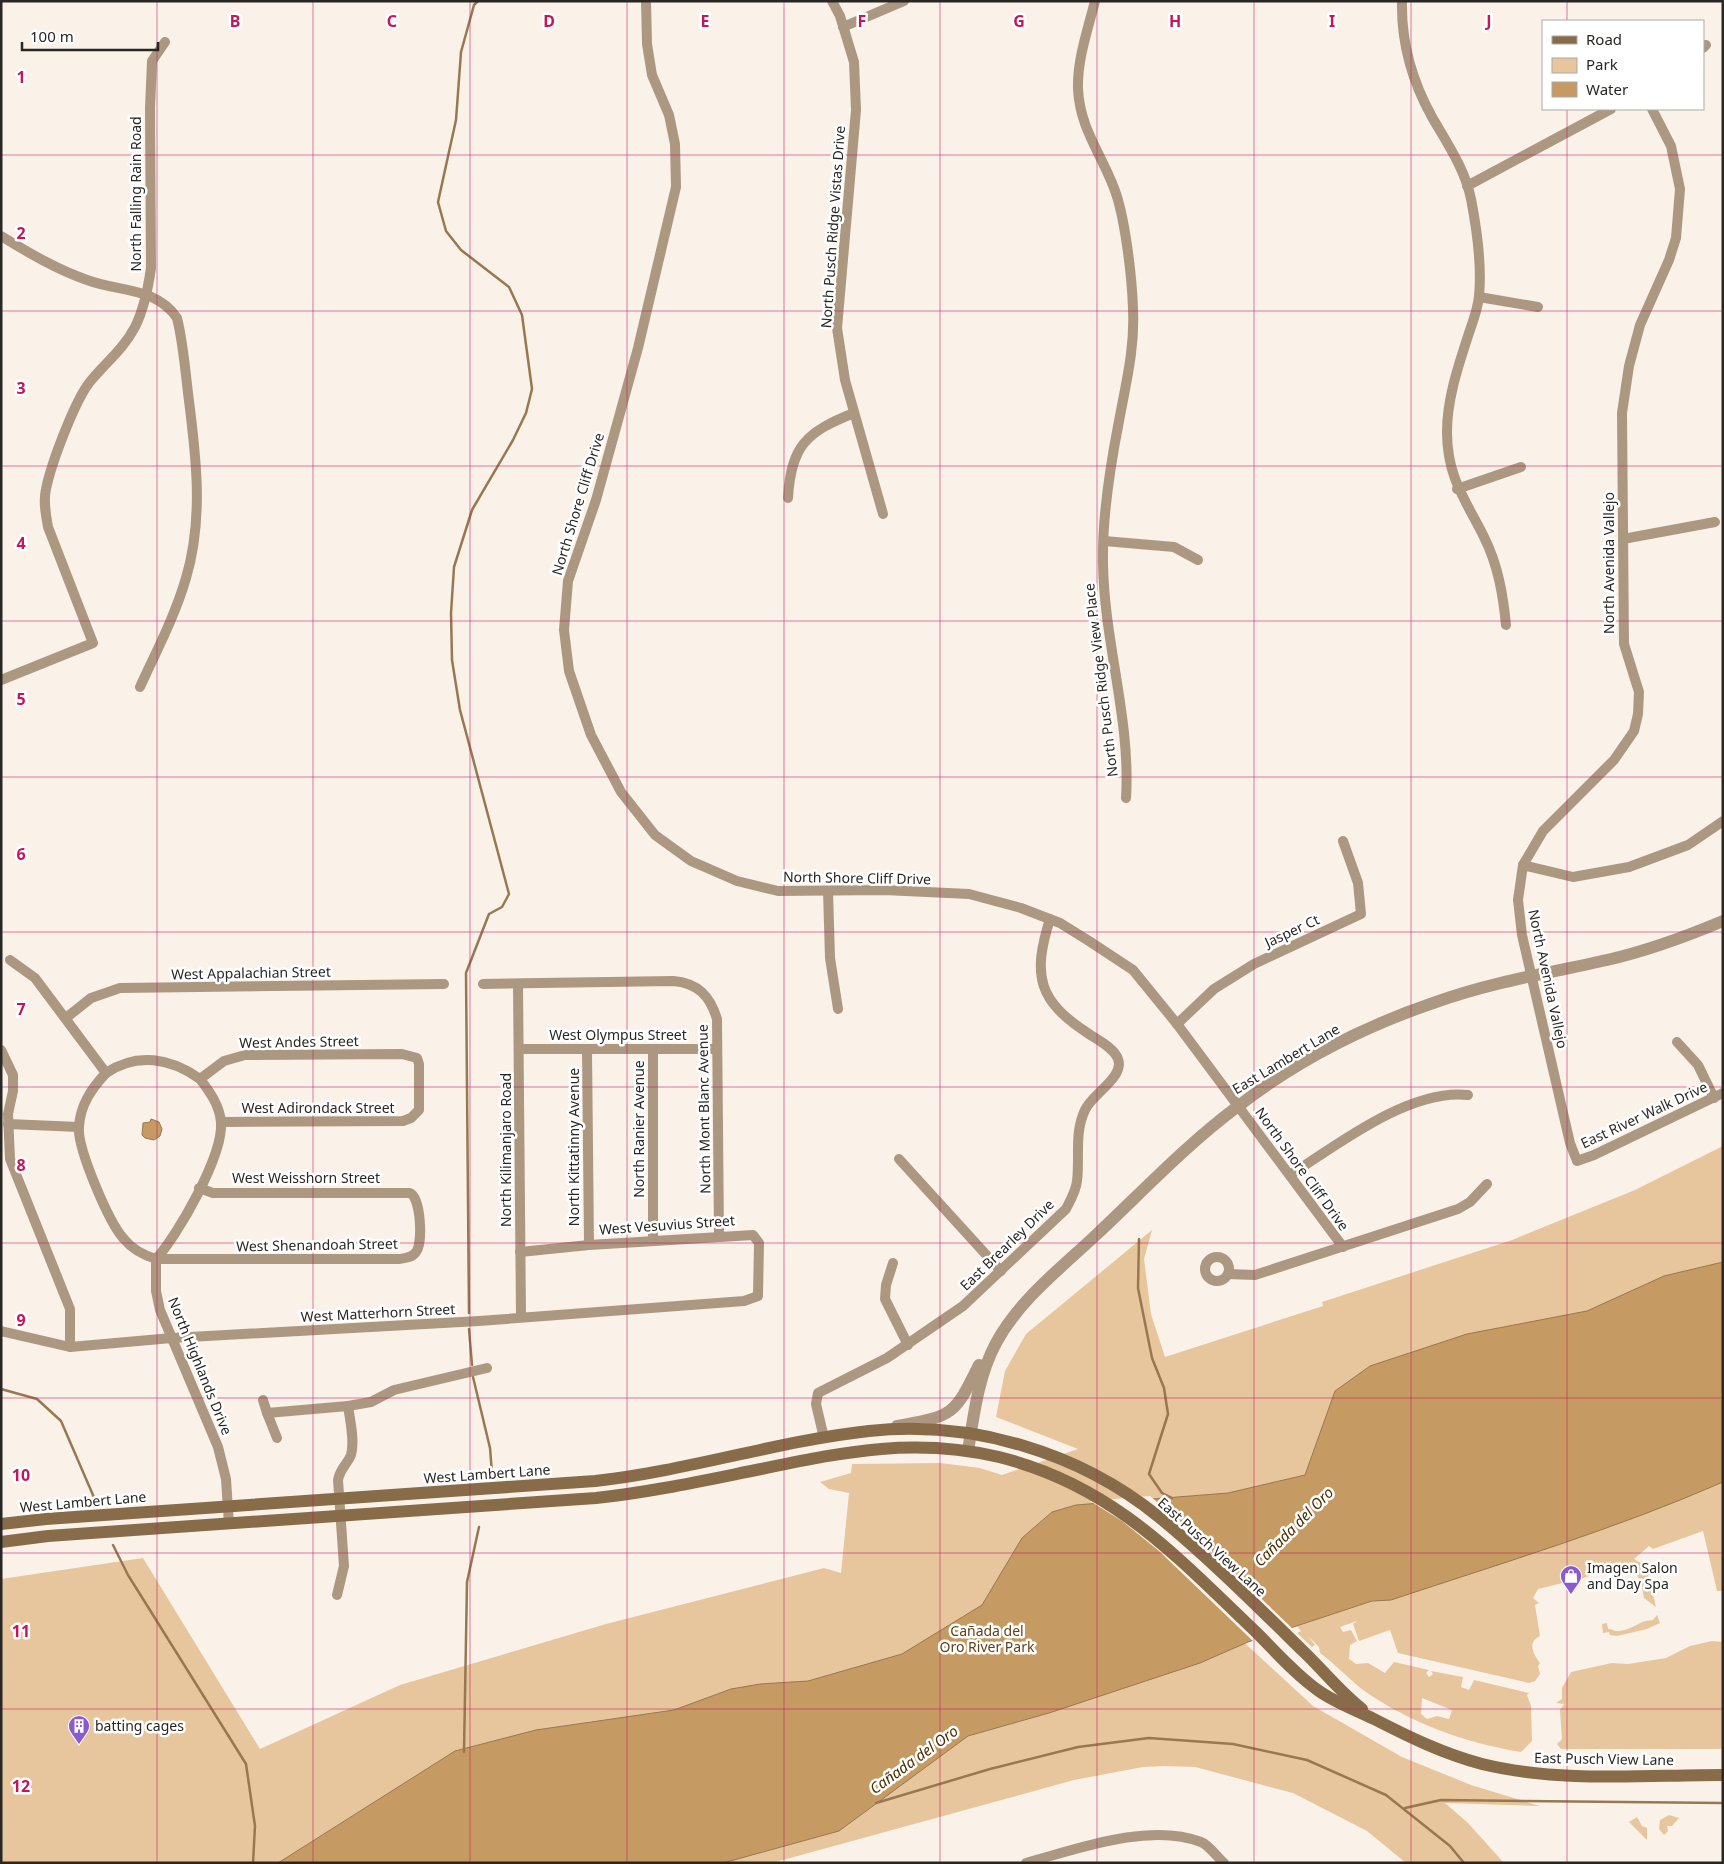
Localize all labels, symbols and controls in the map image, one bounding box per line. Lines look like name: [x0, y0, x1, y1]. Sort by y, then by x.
text: B: [230, 10, 240, 32]
text: C: [387, 10, 397, 32]
text: D: [543, 10, 555, 32]
text: E: [701, 10, 710, 32]
text: F: [858, 10, 866, 32]
text: G: [1013, 10, 1025, 32]
text: H: [1169, 10, 1181, 32]
text: I: [1329, 10, 1335, 32]
text: J: [1484, 10, 1492, 32]
scale bar: [22, 20, 159, 52]
legend: [1542, 20, 1704, 110]
text: 100 m: [30, 26, 74, 46]
text: Road: [1586, 29, 1622, 49]
text: Park: [1586, 54, 1618, 74]
text: 1: [16, 66, 26, 88]
text: Water: [1586, 79, 1628, 99]
street label: North Falling Rain Road: [126, 116, 145, 272]
street label: North Pusch Ridge Vistas Drive: [816, 125, 849, 329]
text: 2: [16, 222, 26, 244]
text: 3: [16, 377, 26, 399]
street label: North Shore Cliff Drive: [547, 430, 608, 577]
street label: North Avenida Vallejo: [1599, 492, 1618, 634]
text: 4: [16, 532, 26, 554]
street label: North Pusch Ridge View Place: [1079, 582, 1122, 778]
text: 5: [16, 688, 26, 710]
text: 6: [16, 843, 26, 865]
street label: North Shore Cliff Drive: [783, 867, 931, 888]
street label: North Avenida Vallejo: [1524, 908, 1573, 1050]
street label: Jasper Ct: [1260, 910, 1322, 952]
street label: West Appalachian Street: [171, 962, 331, 983]
text: 7: [16, 998, 26, 1020]
street label: East Lambert Lane: [1229, 1019, 1343, 1098]
street label: North Mont Blanc Avenue: [693, 1024, 714, 1194]
street label: West Olympus Street: [549, 1025, 687, 1044]
street label: West Andes Street: [239, 1031, 359, 1052]
street label: North Ranier Avenue: [629, 1060, 648, 1198]
street label: North Kittatinny Avenue: [564, 1068, 583, 1226]
street label: North Kilimanjaro Road: [496, 1073, 515, 1227]
street label: East River Walk Drive: [1577, 1077, 1710, 1152]
street label: West Adirondack Street: [241, 1098, 395, 1117]
street label: North Shore Cliff Drive: [1251, 1103, 1354, 1234]
text: 8: [16, 1154, 26, 1176]
street label: West Weisshorn Street: [232, 1168, 380, 1187]
street label: East Brearley Drive: [956, 1195, 1058, 1294]
street label: West Vesuvius Street: [598, 1210, 736, 1239]
street label: West Shenandoah Street: [236, 1234, 398, 1255]
street label: North Highlands Drive: [164, 1294, 237, 1438]
street label: West Matterhorn Street: [300, 1299, 456, 1326]
text: 9: [16, 1309, 26, 1331]
street label: West Lambert Lane: [423, 1460, 551, 1487]
text: 10: [12, 1464, 30, 1486]
water label: Cañada del Oro: [1249, 1482, 1337, 1570]
street label: West Lambert Lane: [19, 1486, 147, 1517]
street label: East Pusch View Lane: [1154, 1493, 1271, 1601]
place label: Imagen Salon and Day Spa: [1587, 1558, 1678, 1593]
shop icon: Imagen Salon and Day Spa: [1559, 1564, 1583, 1595]
text: 11: [12, 1620, 30, 1642]
park label: Cañada del Oro River Park: [940, 1621, 1035, 1656]
building icon: batting cages: [67, 1714, 91, 1745]
place label: batting cages: [95, 1716, 184, 1735]
water label: Cañada del Oro: [865, 1720, 962, 1798]
street label: East Pusch View Lane: [1534, 1748, 1674, 1769]
text: 12: [12, 1775, 30, 1797]

